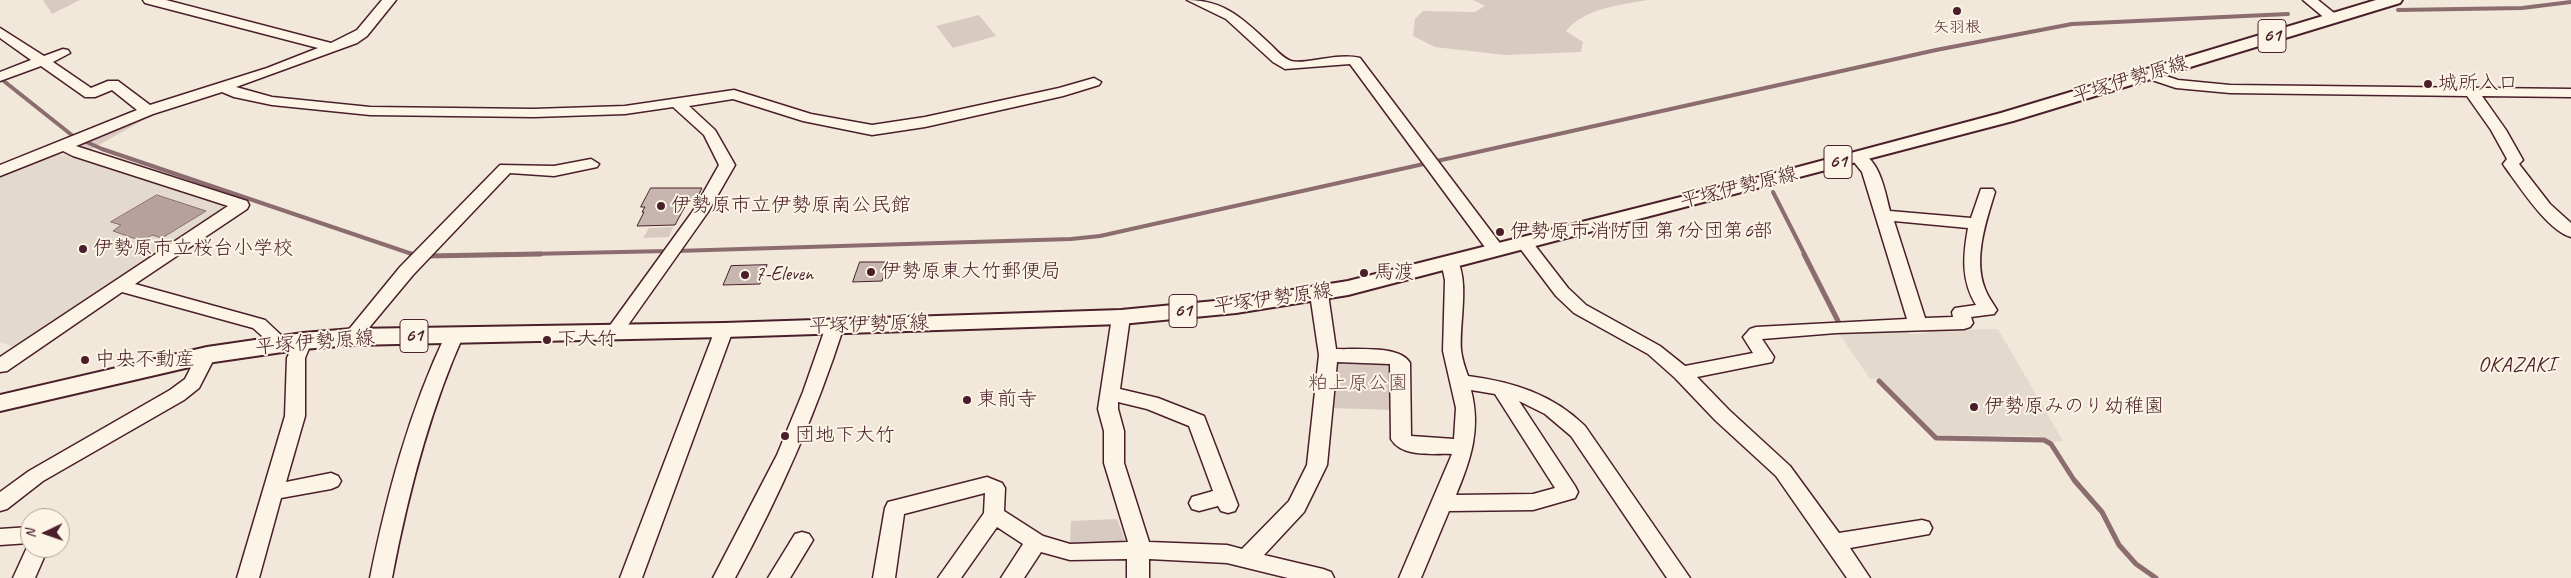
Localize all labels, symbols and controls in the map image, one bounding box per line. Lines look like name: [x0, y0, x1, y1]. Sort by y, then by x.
marker: 矢羽根: [1951, 5, 1963, 17]
place label: 矢羽根: [1933, 18, 1981, 38]
road number: 61: [2258, 20, 2286, 52]
street label: 平塚伊勢原線: [2069, 51, 2191, 109]
place label: 城所入口: [2438, 72, 2518, 96]
marker: 城所入口: [2422, 78, 2434, 90]
road number: 61: [1824, 146, 1852, 178]
street label: 平塚伊勢原線: [1678, 162, 1800, 214]
place label: 伊勢原市立伊勢原南公民館: [671, 194, 911, 218]
marker: 伊勢原市立伊勢原南公民館: [655, 200, 667, 212]
place label: 伊勢原市消防団 第1分団第6部: [1510, 220, 1773, 244]
marker: 伊勢原市消防団 第1分団第6部: [1494, 226, 1506, 238]
place label: 伊勢原市立桜台小学校: [93, 237, 293, 261]
marker: 伊勢原市立桜台小学校: [77, 243, 89, 255]
place label: 伊勢原東大竹郵便局: [881, 260, 1061, 284]
place label: 馬渡: [1374, 261, 1414, 285]
place label: 7-Eleven: [755, 263, 813, 287]
marker: 伊勢原東大竹郵便局: [865, 266, 877, 278]
marker: 馬渡: [1358, 267, 1370, 279]
marker: 7-Eleven: [739, 269, 751, 281]
street label: 平塚伊勢原線: [1212, 279, 1334, 319]
road number: 61: [1169, 294, 1197, 328]
street label: 平塚伊勢原線: [809, 311, 929, 339]
road number: 61: [400, 320, 428, 352]
street label: 平塚伊勢原線: [254, 326, 376, 360]
place label: 下大竹: [557, 328, 617, 352]
marker: 下大竹: [541, 334, 553, 346]
place label: 中央不動産: [95, 348, 195, 372]
district label: OKAZAKI: [2478, 352, 2556, 378]
marker: 中央不動産: [79, 354, 91, 366]
park label: 粕上原公園: [1308, 372, 1408, 396]
place label: 東前寺: [977, 388, 1037, 412]
marker: 東前寺: [961, 394, 973, 406]
place label: 伊勢原みのり幼稚園: [1984, 395, 2164, 419]
marker: 伊勢原みのり幼稚園: [1968, 401, 1980, 413]
place label: 団地下大竹: [795, 424, 895, 448]
marker: 団地下大竹: [779, 430, 791, 442]
north arrow: [20, 508, 70, 558]
text: N: [22, 529, 39, 539]

